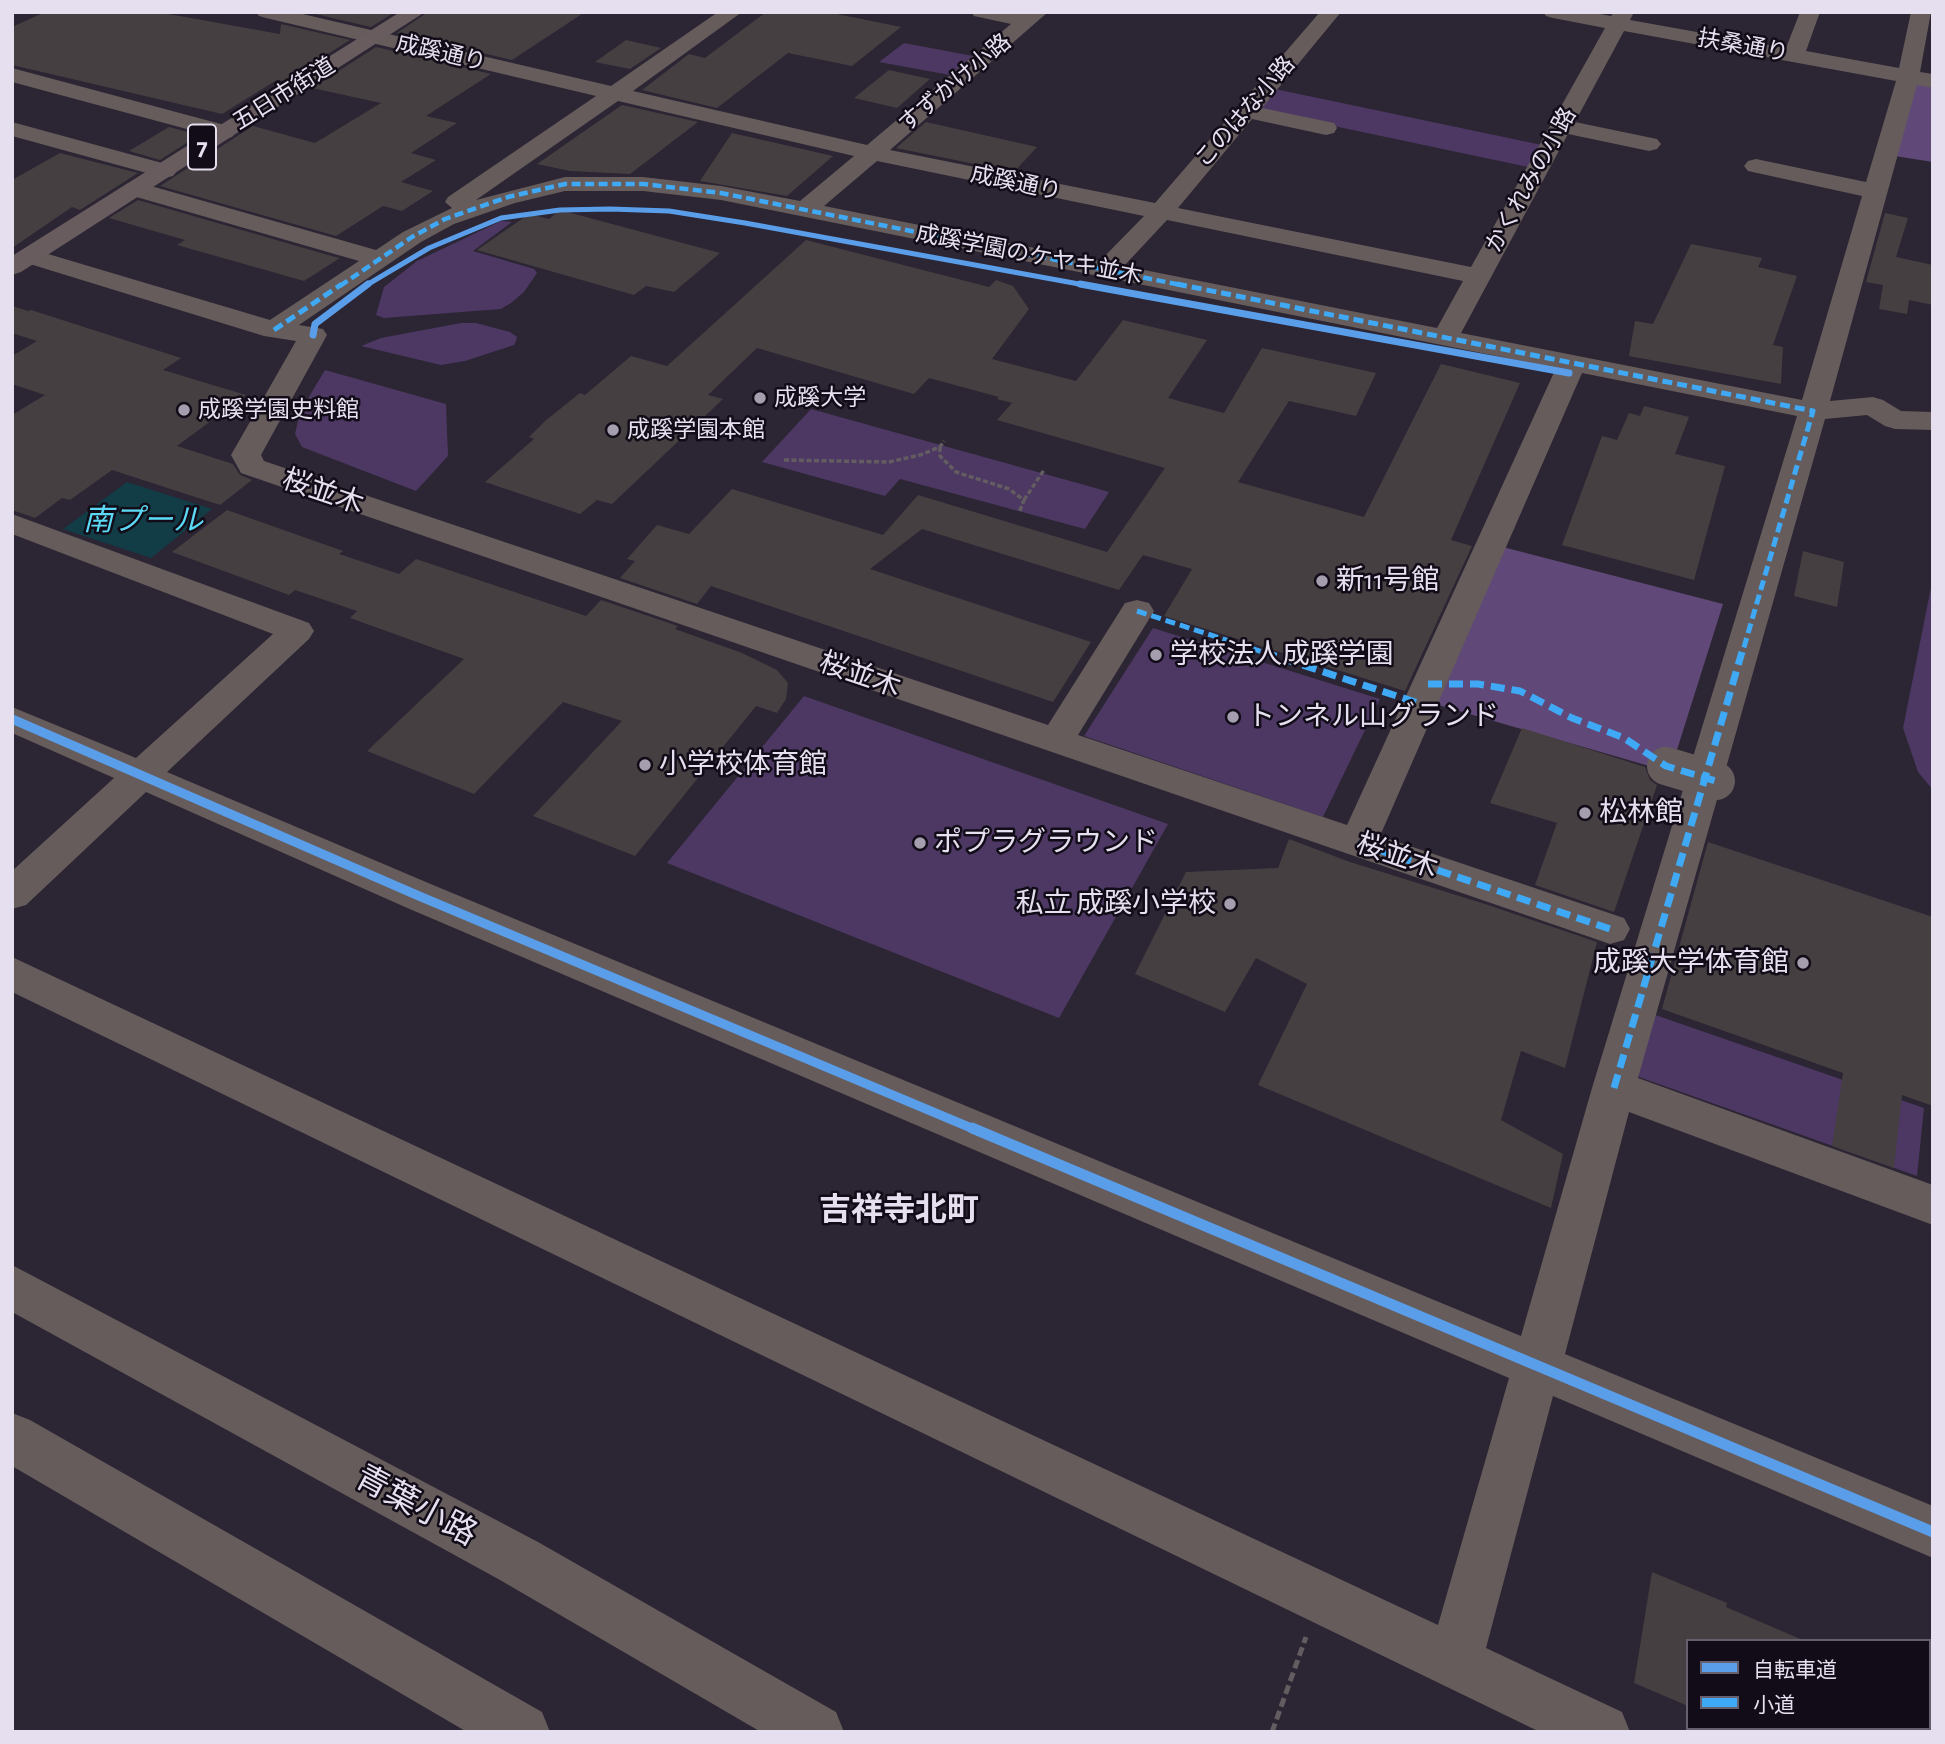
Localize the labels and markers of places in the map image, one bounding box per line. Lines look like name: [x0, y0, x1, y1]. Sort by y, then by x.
place label: 成蹊大学: [774, 384, 866, 412]
marker: 成蹊大学: [752, 390, 768, 406]
place label: 成蹊学園史料館: [198, 396, 359, 424]
marker: 成蹊学園史料館: [176, 402, 192, 418]
place label: 成蹊学園本館: [627, 416, 765, 444]
marker: 成蹊学園本館: [605, 422, 621, 438]
place label: 新11号館: [1336, 564, 1439, 598]
marker: 新11号館: [1314, 573, 1330, 589]
place label: 学校法人成蹊学園: [1170, 638, 1394, 672]
marker: 学校法人成蹊学園: [1148, 647, 1164, 663]
place label: トンネル山グランド: [1247, 700, 1499, 734]
marker: トンネル山グランド: [1225, 709, 1241, 725]
place label: 小学校体育館: [659, 748, 827, 782]
marker: 小学校体育館: [637, 757, 653, 773]
place label: 松林館: [1599, 796, 1683, 830]
marker: 松林館: [1577, 805, 1593, 821]
place label: ポプラグラウンド: [934, 826, 1158, 860]
marker: ポプラグラウンド: [912, 835, 928, 851]
place label: 私立 成蹊小学校: [1015, 887, 1216, 921]
marker: 私立 成蹊小学校: [1222, 896, 1238, 912]
place label: 成蹊大学体育館: [1593, 946, 1789, 980]
marker: 成蹊大学体育館: [1795, 955, 1811, 971]

